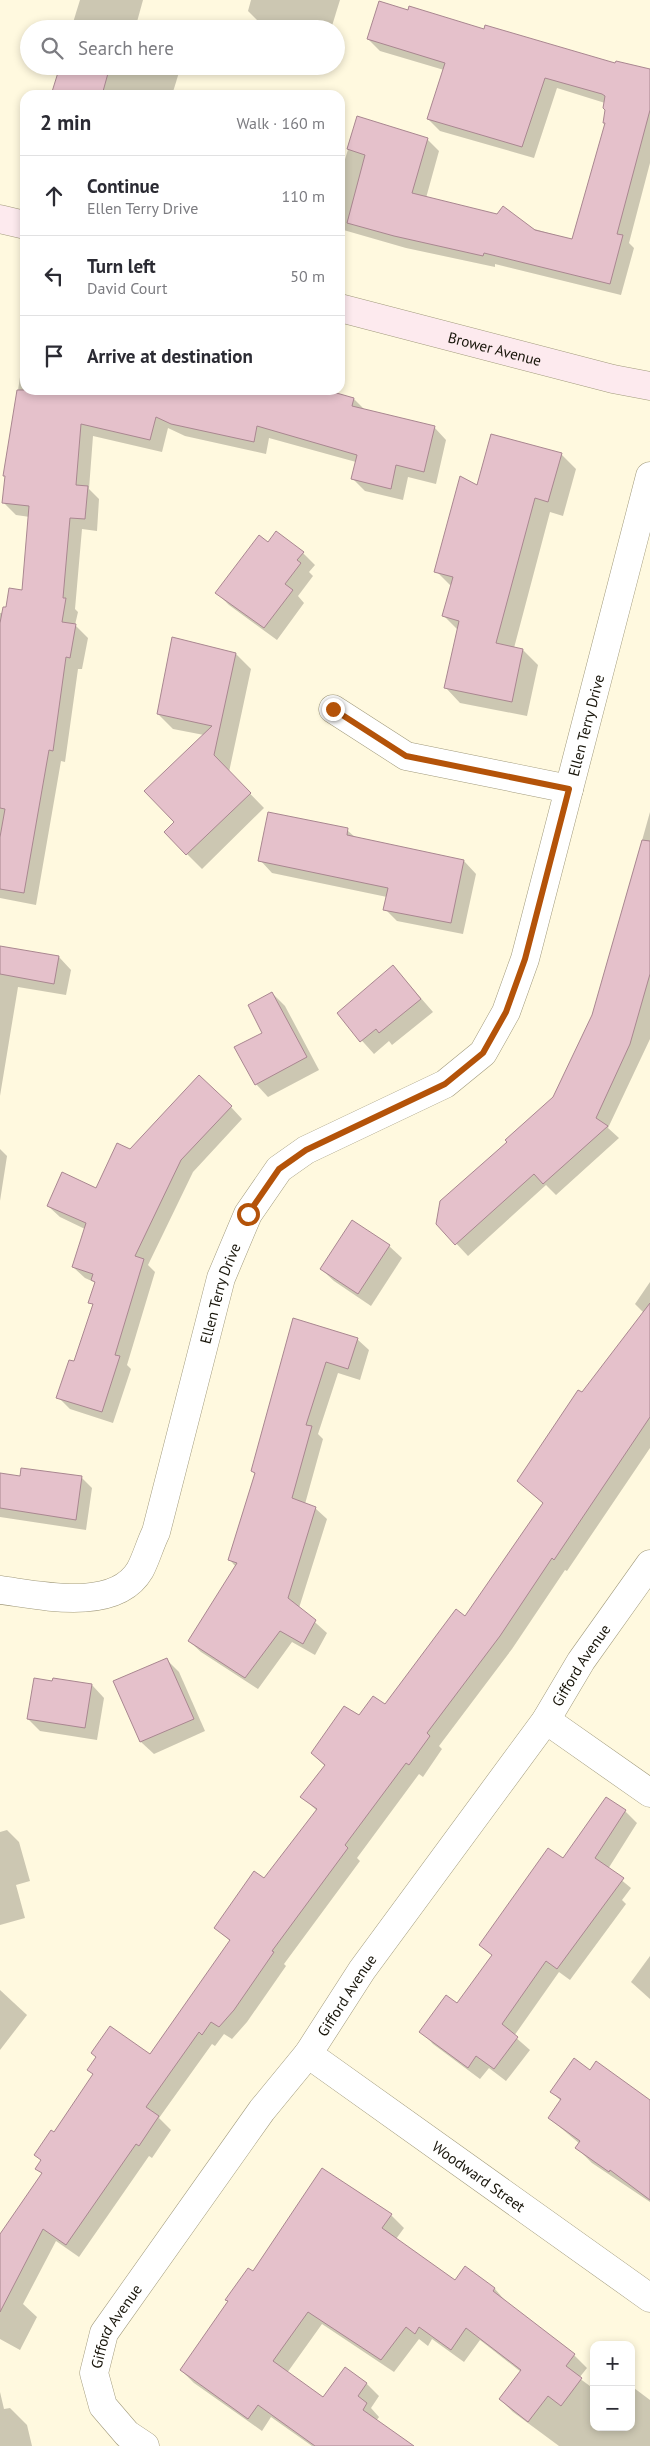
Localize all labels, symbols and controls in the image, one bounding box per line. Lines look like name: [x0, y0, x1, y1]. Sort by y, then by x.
search box: [20, 20, 345, 75]
icon: search: [38, 34, 66, 62]
text: Search here: [78, 36, 174, 60]
text: 2 min: [40, 109, 91, 136]
text: Walk · 160 m: [236, 113, 325, 133]
text: Continue: [87, 174, 159, 198]
icon: ahead: [40, 182, 68, 210]
text: 110 m: [282, 186, 325, 206]
text: Ellen Terry Drive: [87, 198, 198, 218]
text: Turn left: [87, 254, 156, 278]
icon: left: [40, 262, 68, 290]
text: 50 m: [290, 266, 325, 286]
text: David Court: [87, 278, 167, 298]
street label: Brower Avenue: [446, 327, 544, 370]
icon: arrive: [40, 342, 68, 370]
text: Arrive at destination: [87, 344, 253, 368]
street label: Ellen Terry Drive: [563, 672, 608, 778]
route end: [322, 698, 345, 721]
route start: [237, 1203, 260, 1226]
street label: Ellen Terry Drive: [195, 1240, 244, 1346]
street label: Gifford Avenue: [547, 1620, 614, 1709]
street label: Gifford Avenue: [313, 1950, 380, 2040]
street label: Woodward Street: [429, 2136, 529, 2216]
street label: Gifford Avenue: [86, 2280, 145, 2370]
map controls: [590, 2341, 635, 2431]
button: +: [590, 2341, 635, 2386]
button: −: [590, 2386, 635, 2431]

